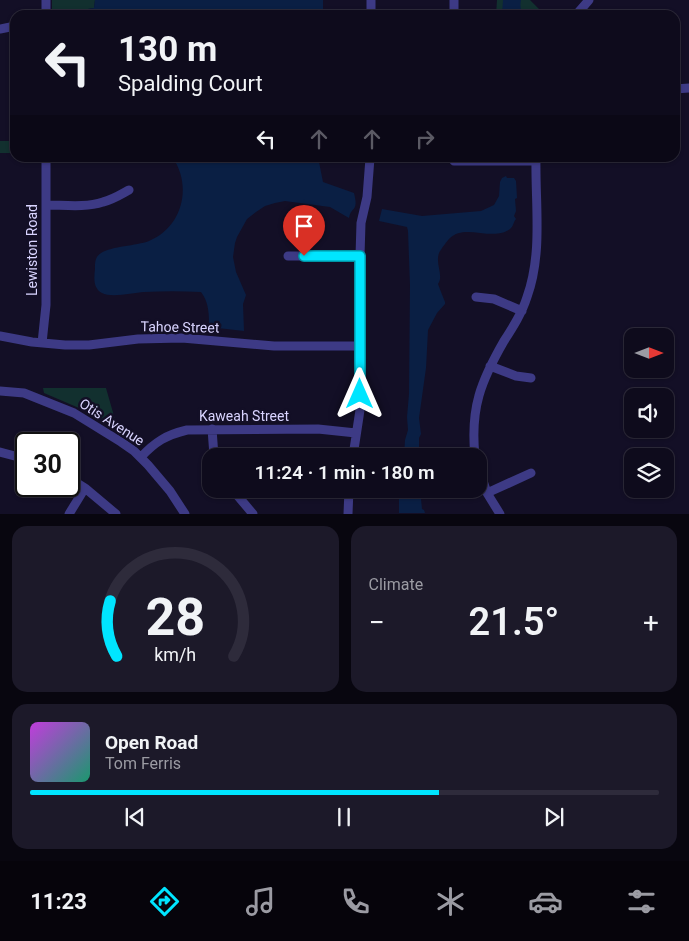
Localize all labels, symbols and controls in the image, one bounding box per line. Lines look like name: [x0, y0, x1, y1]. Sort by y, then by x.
text: 130 m: [118, 29, 217, 70]
icon: left: [35, 30, 100, 95]
text: Spalding Court: [118, 71, 263, 96]
icon: left: [252, 125, 280, 153]
icon: ahead: [305, 125, 333, 153]
icon: ahead: [358, 125, 386, 153]
icon: right: [411, 125, 439, 153]
street label: Lewiston Road: [24, 204, 40, 296]
pin: [283, 205, 325, 256]
icon: arrive: [290, 212, 318, 240]
street label: Tahoe Street: [140, 318, 220, 336]
north arrow: [624, 328, 674, 378]
map controls: [624, 328, 674, 498]
position arrow: [333, 367, 385, 419]
button: sound: [624, 388, 674, 438]
street label: Otis Avenue: [77, 395, 147, 449]
street label: Kaweah Street: [199, 408, 289, 424]
speed limit sign: 30: [15, 432, 80, 497]
button: layers: [624, 448, 674, 498]
text: 11:24 · 1 min · 180 m: [254, 461, 435, 484]
text: Climate: [369, 575, 423, 594]
text: 28: [145, 587, 205, 648]
text: 21.5°: [469, 600, 559, 644]
text: −: [369, 606, 385, 639]
text: +: [643, 606, 659, 639]
text: km/h: [154, 644, 196, 665]
text: Open Road: [105, 731, 198, 754]
text: Tom Ferris: [105, 754, 181, 773]
icon: previous: [121, 803, 149, 831]
icon: pause: [330, 803, 358, 831]
icon: next: [540, 803, 568, 831]
icon: directions: [147, 884, 182, 919]
icon: music: [243, 884, 278, 919]
icon: phone: [338, 884, 373, 919]
icon: climate: [433, 884, 468, 919]
icon: car: [528, 884, 563, 919]
icon: filters: [624, 884, 659, 919]
text: 11:23: [30, 889, 87, 914]

